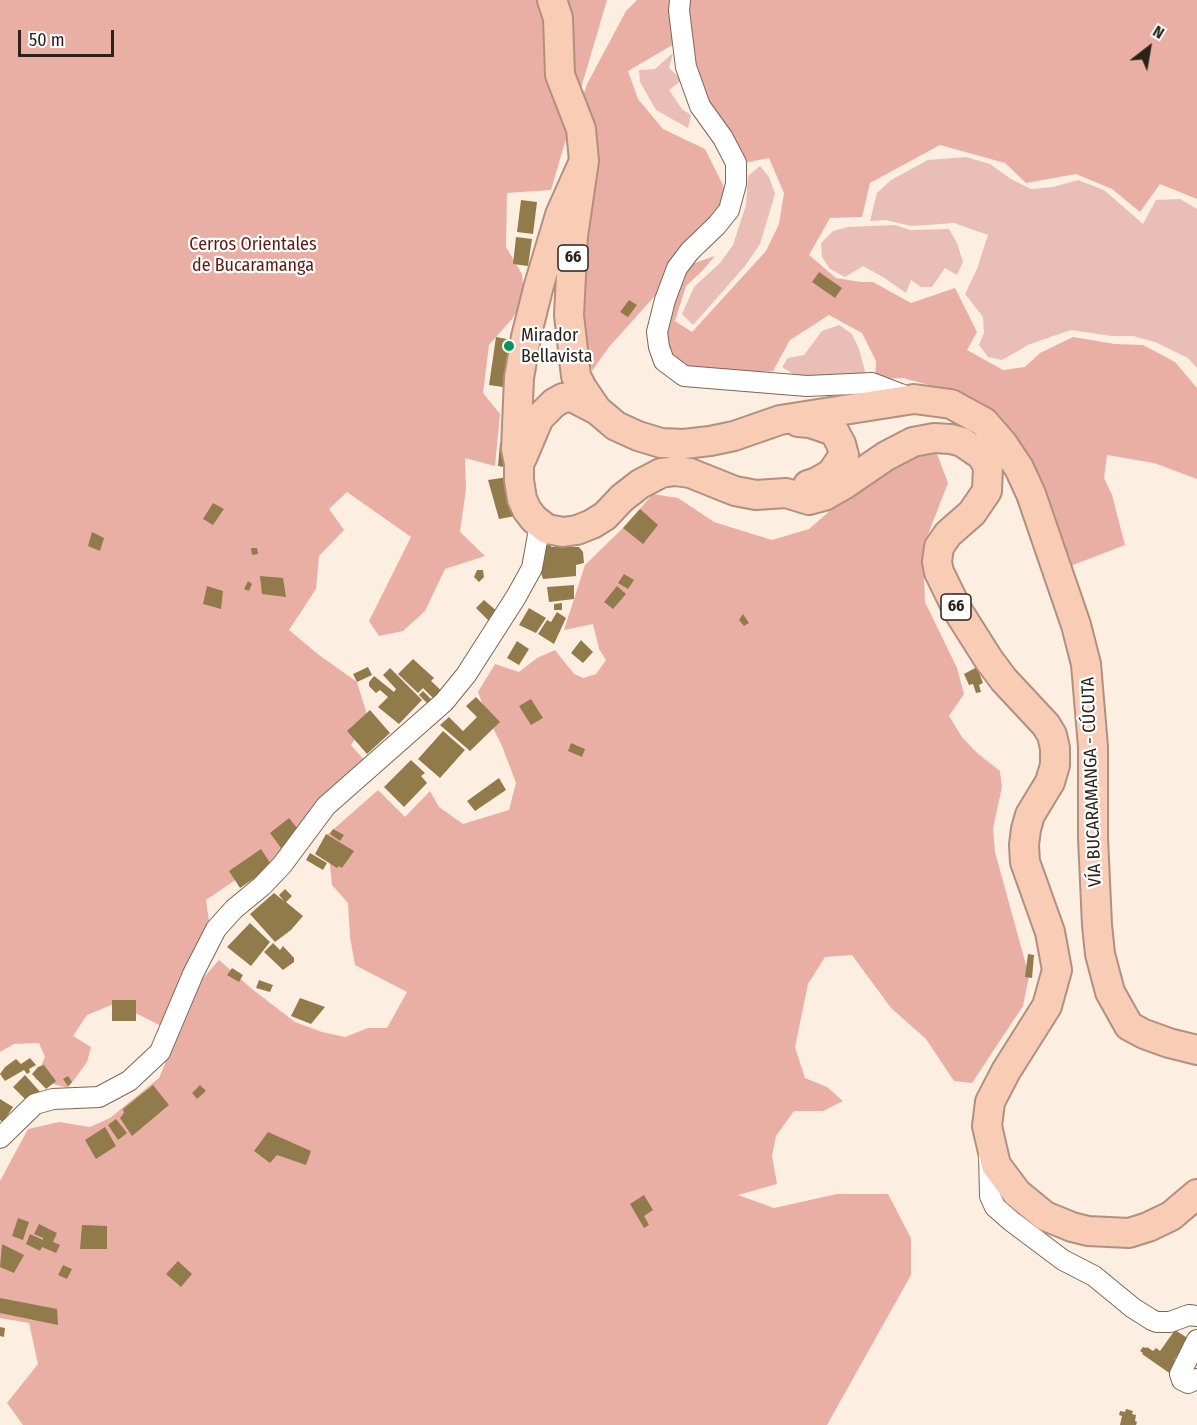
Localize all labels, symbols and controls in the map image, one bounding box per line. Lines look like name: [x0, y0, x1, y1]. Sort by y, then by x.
scale bar: [21, 18, 117, 56]
north arrow: [1119, 18, 1179, 78]
text: N: [1150, 22, 1168, 43]
text: 50 m: [29, 29, 65, 51]
park label: Cerros Orientales de Bucaramanga: [189, 234, 317, 276]
road number: 66: [558, 245, 588, 271]
place label: Mirador Bellavista: [521, 325, 593, 368]
marker: Mirador Bellavista: [502, 339, 516, 353]
road number: 66: [941, 594, 971, 620]
street label: VÍA BUCARAMANGA - CÚCUTA: [1078, 677, 1106, 887]

